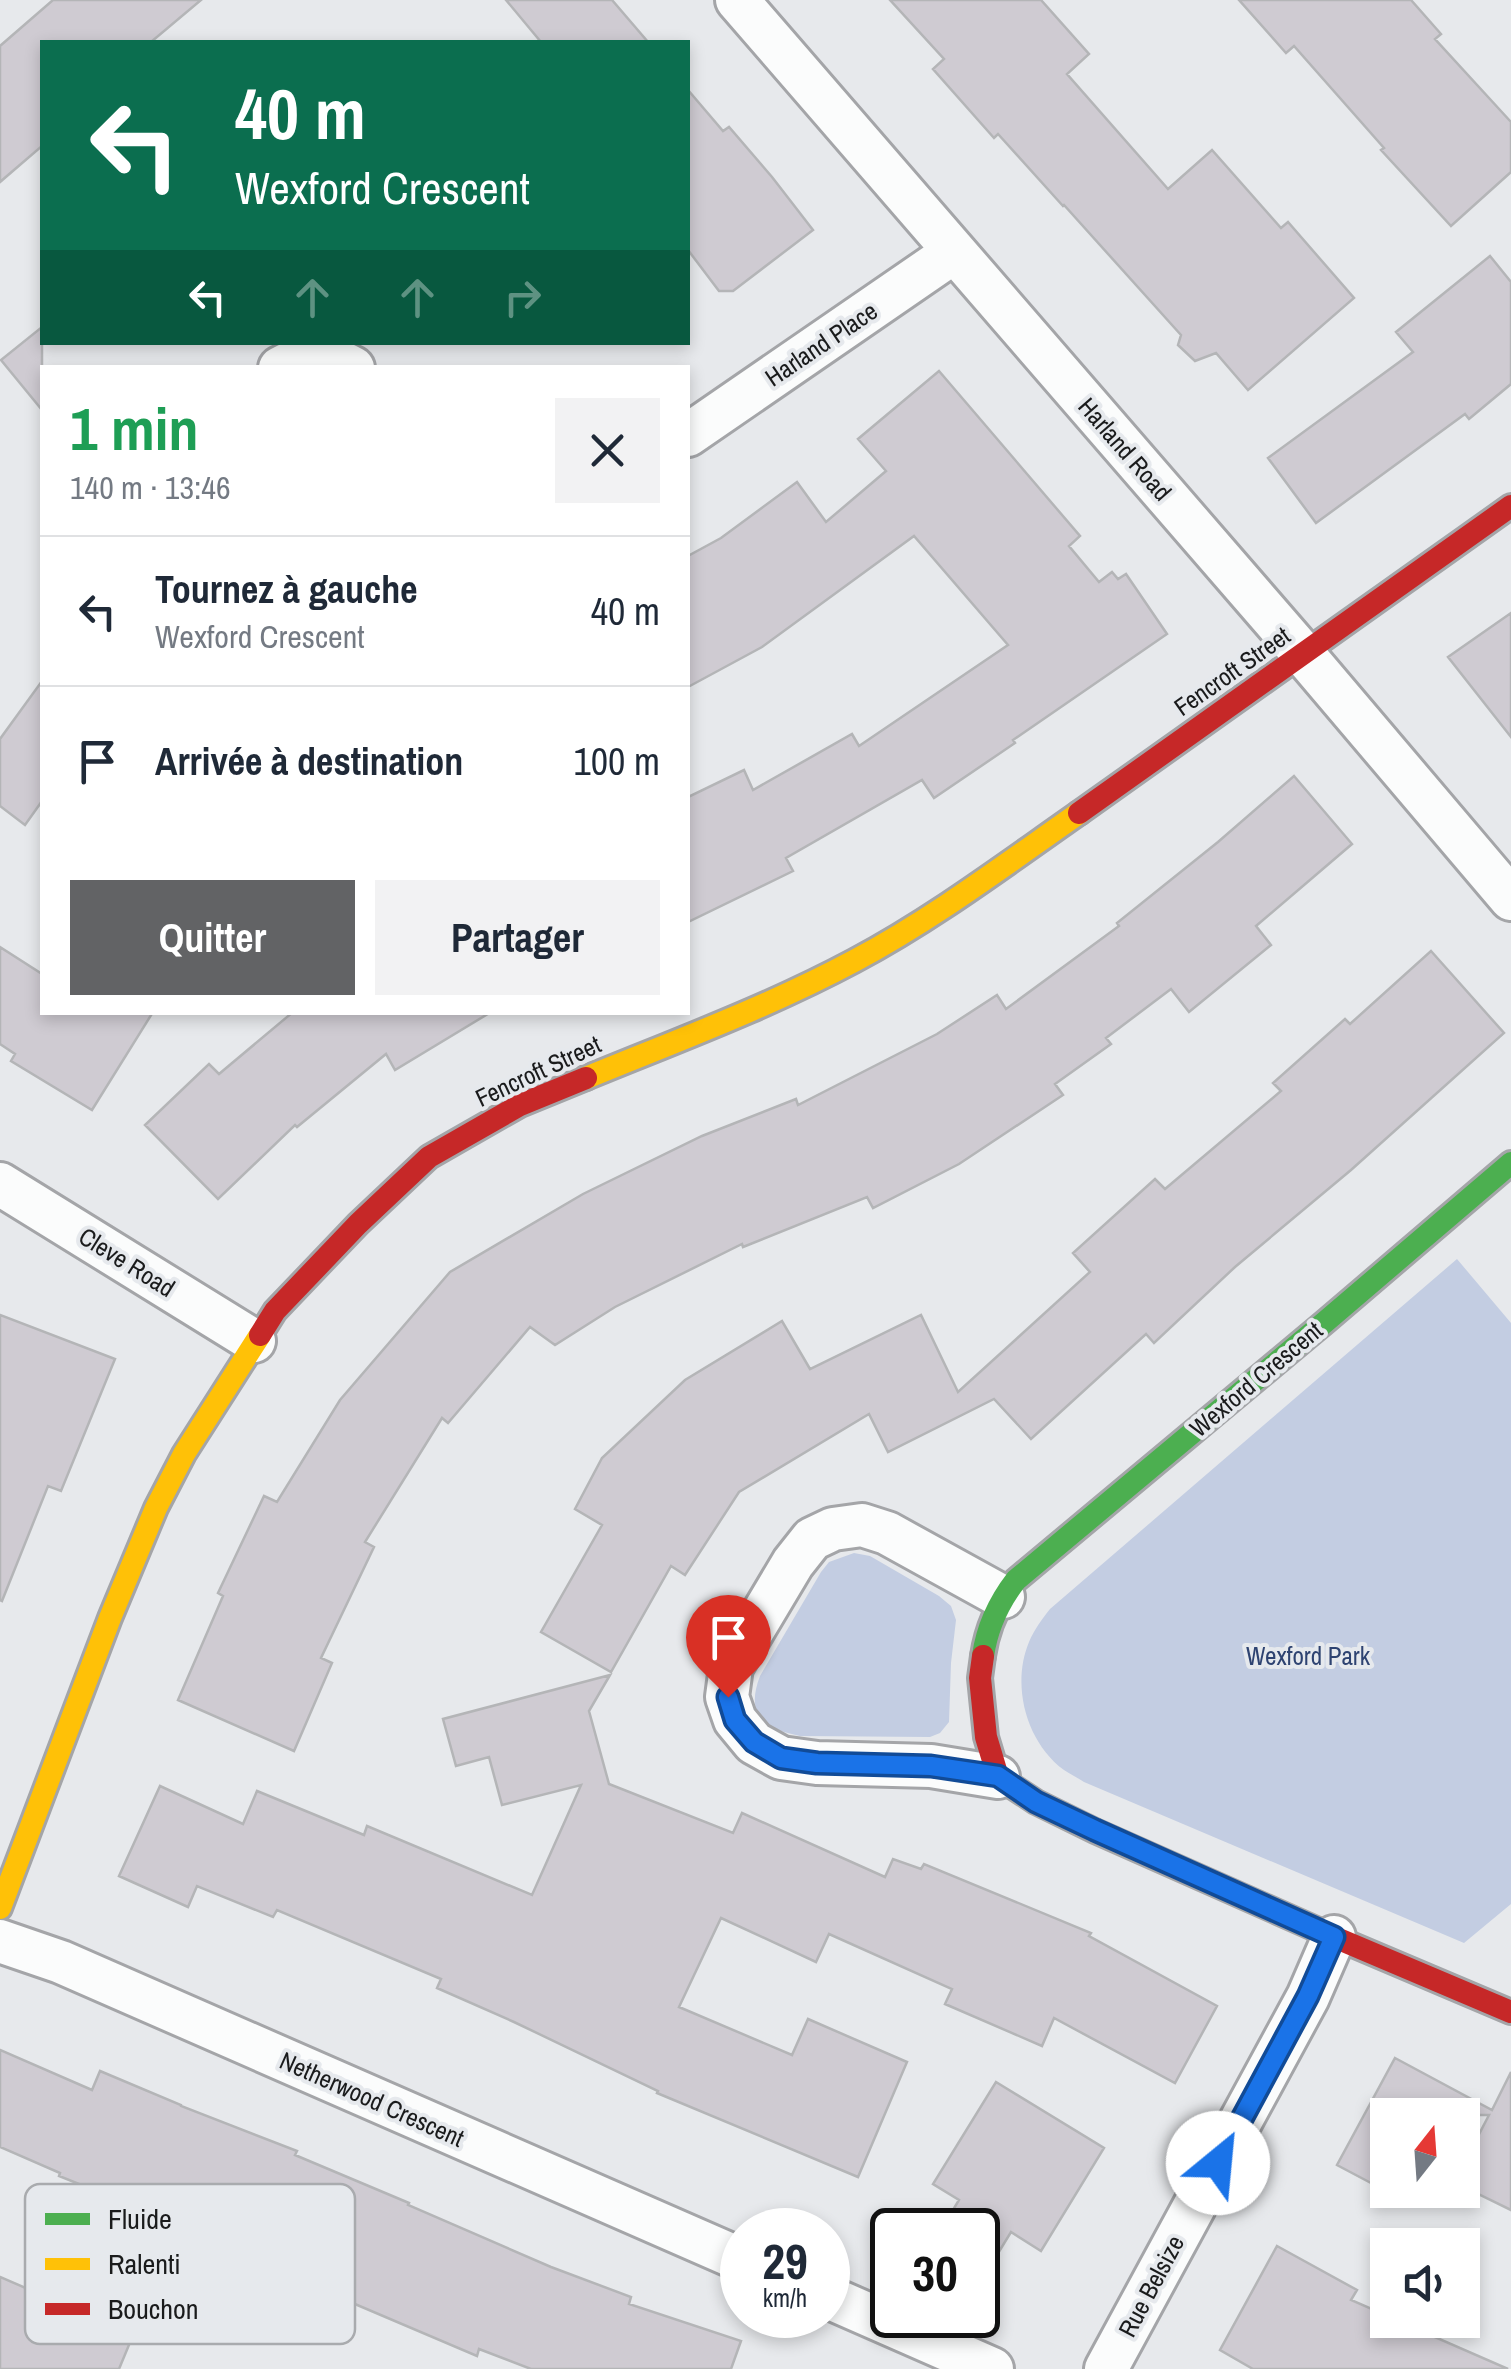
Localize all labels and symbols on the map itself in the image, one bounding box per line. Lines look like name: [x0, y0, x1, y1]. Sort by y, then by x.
street label: Harland Place: [758, 294, 884, 394]
street label: Harland Road: [1071, 390, 1179, 508]
street label: Fencroft Street: [1167, 618, 1297, 724]
street label: Fencroft Street: [470, 1027, 606, 1115]
street label: Cleve Road: [73, 1219, 181, 1305]
street label: Wexford Crescent: [1182, 1313, 1330, 1445]
pin: [686, 1595, 771, 1698]
park label: Wexford Park: [1246, 1639, 1371, 1673]
street label: Netherwood Crescent: [275, 2043, 470, 2155]
north arrow: [1370, 2098, 1480, 2208]
position arrow: [1166, 2111, 1270, 2215]
legend: [25, 2184, 355, 2344]
text: Fluide: [108, 2200, 172, 2238]
speed limit sign: 30: [870, 2208, 1000, 2338]
street label: Rue Belsize: [1110, 2229, 1192, 2343]
text: Ralenti: [108, 2245, 181, 2283]
text: Bouchon: [108, 2290, 199, 2328]

